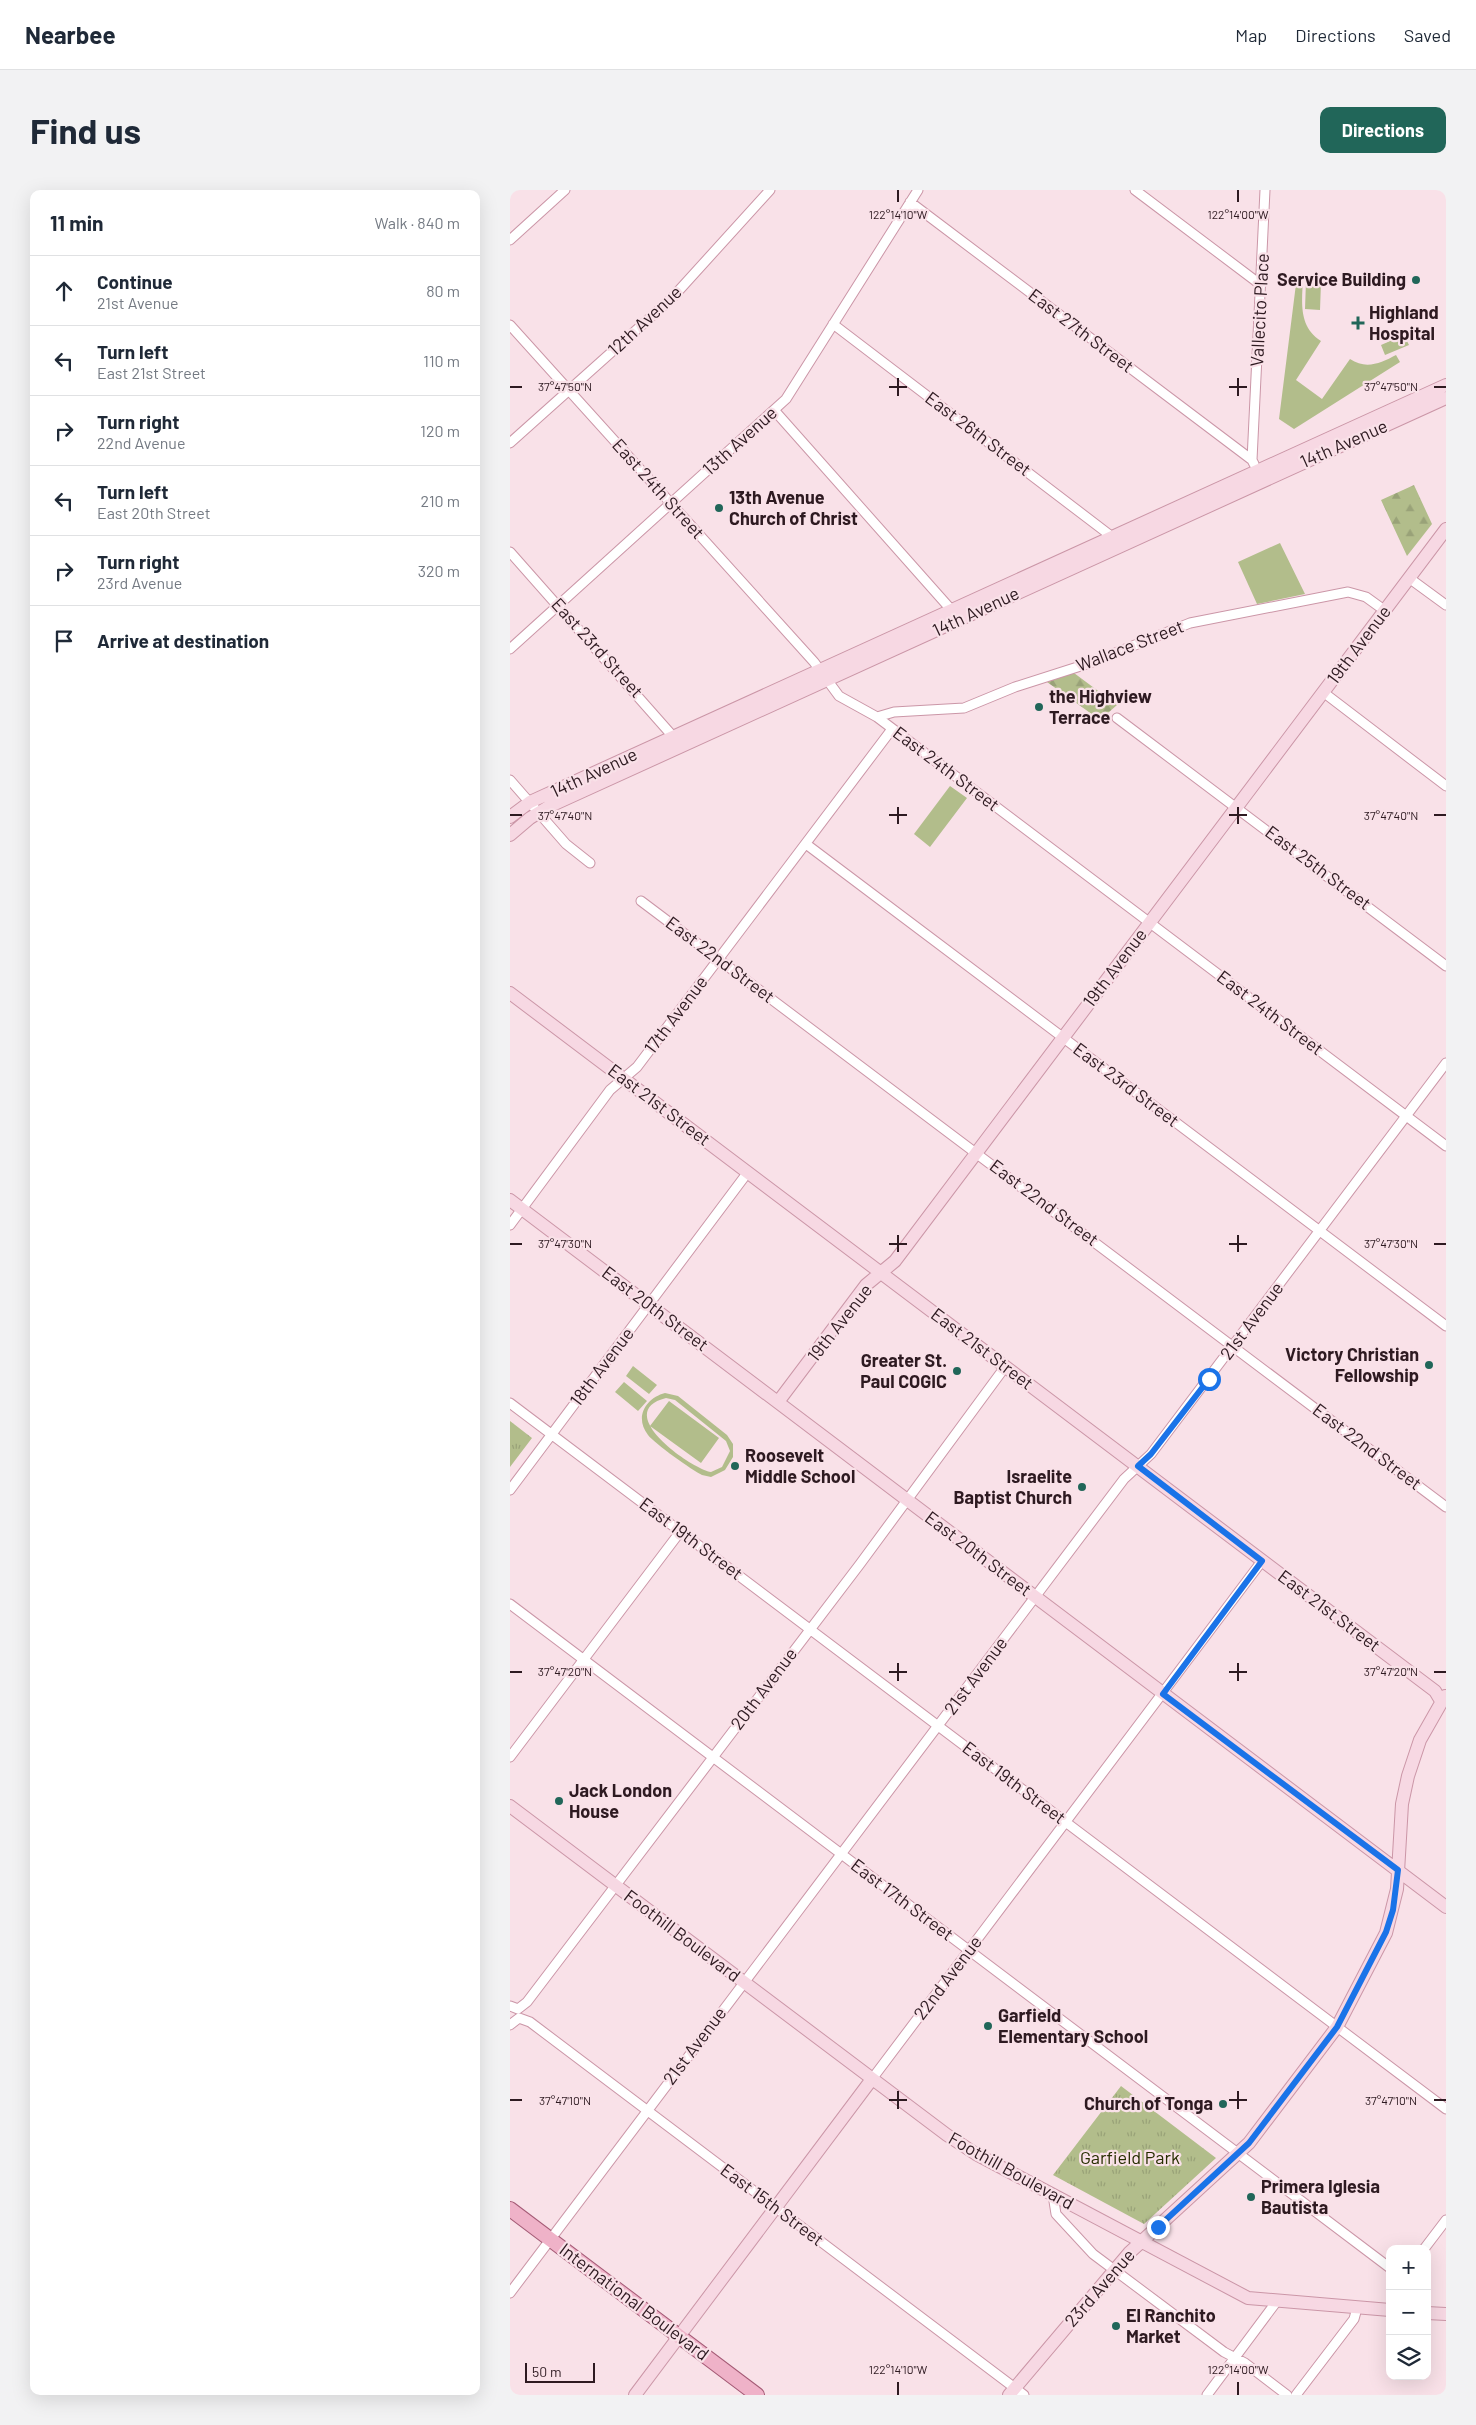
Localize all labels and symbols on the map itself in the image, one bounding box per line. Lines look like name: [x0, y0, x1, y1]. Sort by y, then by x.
text: 122°14'10"W: [869, 207, 928, 221]
text: 122°14'00"W: [1207, 207, 1269, 221]
street label: Vallecito Place: [1245, 253, 1273, 367]
place label: Service Building: [1277, 268, 1406, 290]
marker: Service Building: [1410, 274, 1422, 286]
street label: 12th Avenue: [603, 281, 686, 360]
street label: East 27th Street: [1025, 283, 1139, 377]
place label: Highland Hospital: [1369, 301, 1439, 344]
marker: Highland Hospital: [1351, 316, 1365, 330]
text: 37°47'50"N: [538, 379, 592, 393]
text: 37°47'50"N: [1364, 379, 1418, 393]
street label: East 26th Street: [921, 386, 1036, 480]
street label: 13th Avenue: [698, 401, 781, 479]
street label: 14th Avenue: [1297, 414, 1391, 472]
street label: East 24th Street: [608, 434, 710, 543]
place label: 13th Avenue Church of Christ: [729, 486, 858, 529]
marker: 13th Avenue Church of Christ: [713, 502, 725, 514]
street label: 14th Avenue: [929, 581, 1022, 641]
street label: East 23rd Street: [547, 593, 648, 702]
street label: 19th Avenue: [1322, 601, 1395, 688]
street label: Wallace Street: [1073, 615, 1186, 676]
place label: the Highview Terrace: [1049, 685, 1152, 728]
marker: the Highview Terrace: [1033, 701, 1045, 713]
street label: East 24th Street: [889, 721, 1004, 815]
street label: 14th Avenue: [547, 742, 640, 802]
text: 37°47'40"N: [538, 808, 592, 822]
text: 37°47'40"N: [1364, 808, 1418, 822]
street label: East 25th Street: [1261, 820, 1376, 914]
street label: East 22nd Street: [662, 911, 779, 1007]
street label: 19th Avenue: [1078, 924, 1151, 1011]
street label: East 24th Street: [1213, 965, 1328, 1059]
street label: 17th Avenue: [639, 971, 712, 1058]
street label: East 23rd Street: [1069, 1037, 1184, 1131]
street label: East 21st Street: [604, 1059, 715, 1150]
street label: East 22nd Street: [986, 1154, 1103, 1250]
text: 37°47'30"N: [538, 1236, 592, 1250]
text: 37°47'30"N: [1364, 1236, 1418, 1250]
street label: East 20th Street: [598, 1261, 713, 1355]
street label: 21st Avenue: [1215, 1277, 1288, 1364]
street label: 19th Avenue: [802, 1279, 876, 1366]
street label: East 21st Street: [927, 1303, 1038, 1394]
street label: 18th Avenue: [565, 1323, 638, 1410]
place label: Victory Christian Fellowship: [1285, 1343, 1419, 1386]
place label: Greater St. Paul COGIC: [860, 1349, 947, 1392]
marker: Victory Christian Fellowship: [1423, 1359, 1435, 1371]
marker: Greater St. Paul COGIC: [951, 1365, 963, 1377]
route start: [1198, 1368, 1221, 1391]
street label: East 22nd Street: [1309, 1398, 1426, 1494]
place label: Roosevelt Middle School: [745, 1444, 855, 1487]
marker: Roosevelt Middle School: [729, 1460, 741, 1472]
place label: Israelite Baptist Church: [954, 1465, 1072, 1508]
marker: Israelite Baptist Church: [1076, 1481, 1088, 1493]
street label: East 19th Street: [636, 1492, 748, 1584]
street label: East 20th Street: [921, 1506, 1036, 1600]
street label: East 21st Street: [1274, 1565, 1385, 1656]
street label: 21st Avenue: [939, 1632, 1012, 1719]
street label: 20th Avenue: [725, 1643, 801, 1734]
text: 37°47'20"N: [538, 1664, 592, 1678]
text: 37°47'20"N: [1364, 1664, 1418, 1678]
street label: East 19th Street: [959, 1736, 1071, 1828]
place label: Jack London House: [569, 1779, 672, 1822]
marker: Jack London House: [553, 1795, 565, 1807]
street label: East 17th Street: [847, 1853, 958, 1945]
street label: Foothill Boulevard: [620, 1884, 745, 1986]
street label: 22nd Avenue: [908, 1931, 986, 2024]
street label: 21st Avenue: [658, 2002, 731, 2089]
place label: Garfield Elementary School: [998, 2004, 1148, 2047]
marker: Garfield Elementary School: [982, 2020, 994, 2032]
place label: Church of Tonga: [1084, 2092, 1213, 2114]
text: 37°47'10"N: [539, 2093, 591, 2107]
text: 37°47'10"N: [1365, 2093, 1417, 2107]
marker: Church of Tonga: [1217, 2098, 1229, 2110]
street label: Foothill Boulevard: [945, 2127, 1078, 2214]
park label: Garfield Park: [1080, 2146, 1180, 2168]
street label: East 15th Street: [717, 2158, 829, 2250]
place label: Primera Iglesia Bautista: [1261, 2175, 1380, 2218]
marker: Primera Iglesia Bautista: [1245, 2191, 1257, 2203]
route end: [1147, 2216, 1170, 2239]
street label: International Boulevard: [556, 2238, 714, 2365]
street label: 23rd Avenue: [1059, 2244, 1139, 2331]
place label: El Ranchito Market: [1126, 2304, 1216, 2347]
marker: El Ranchito Market: [1110, 2320, 1122, 2332]
scale bar: [525, 2360, 595, 2383]
text: 122°14'10"W: [869, 2362, 928, 2376]
text: 122°14'00"W: [1207, 2362, 1269, 2376]

